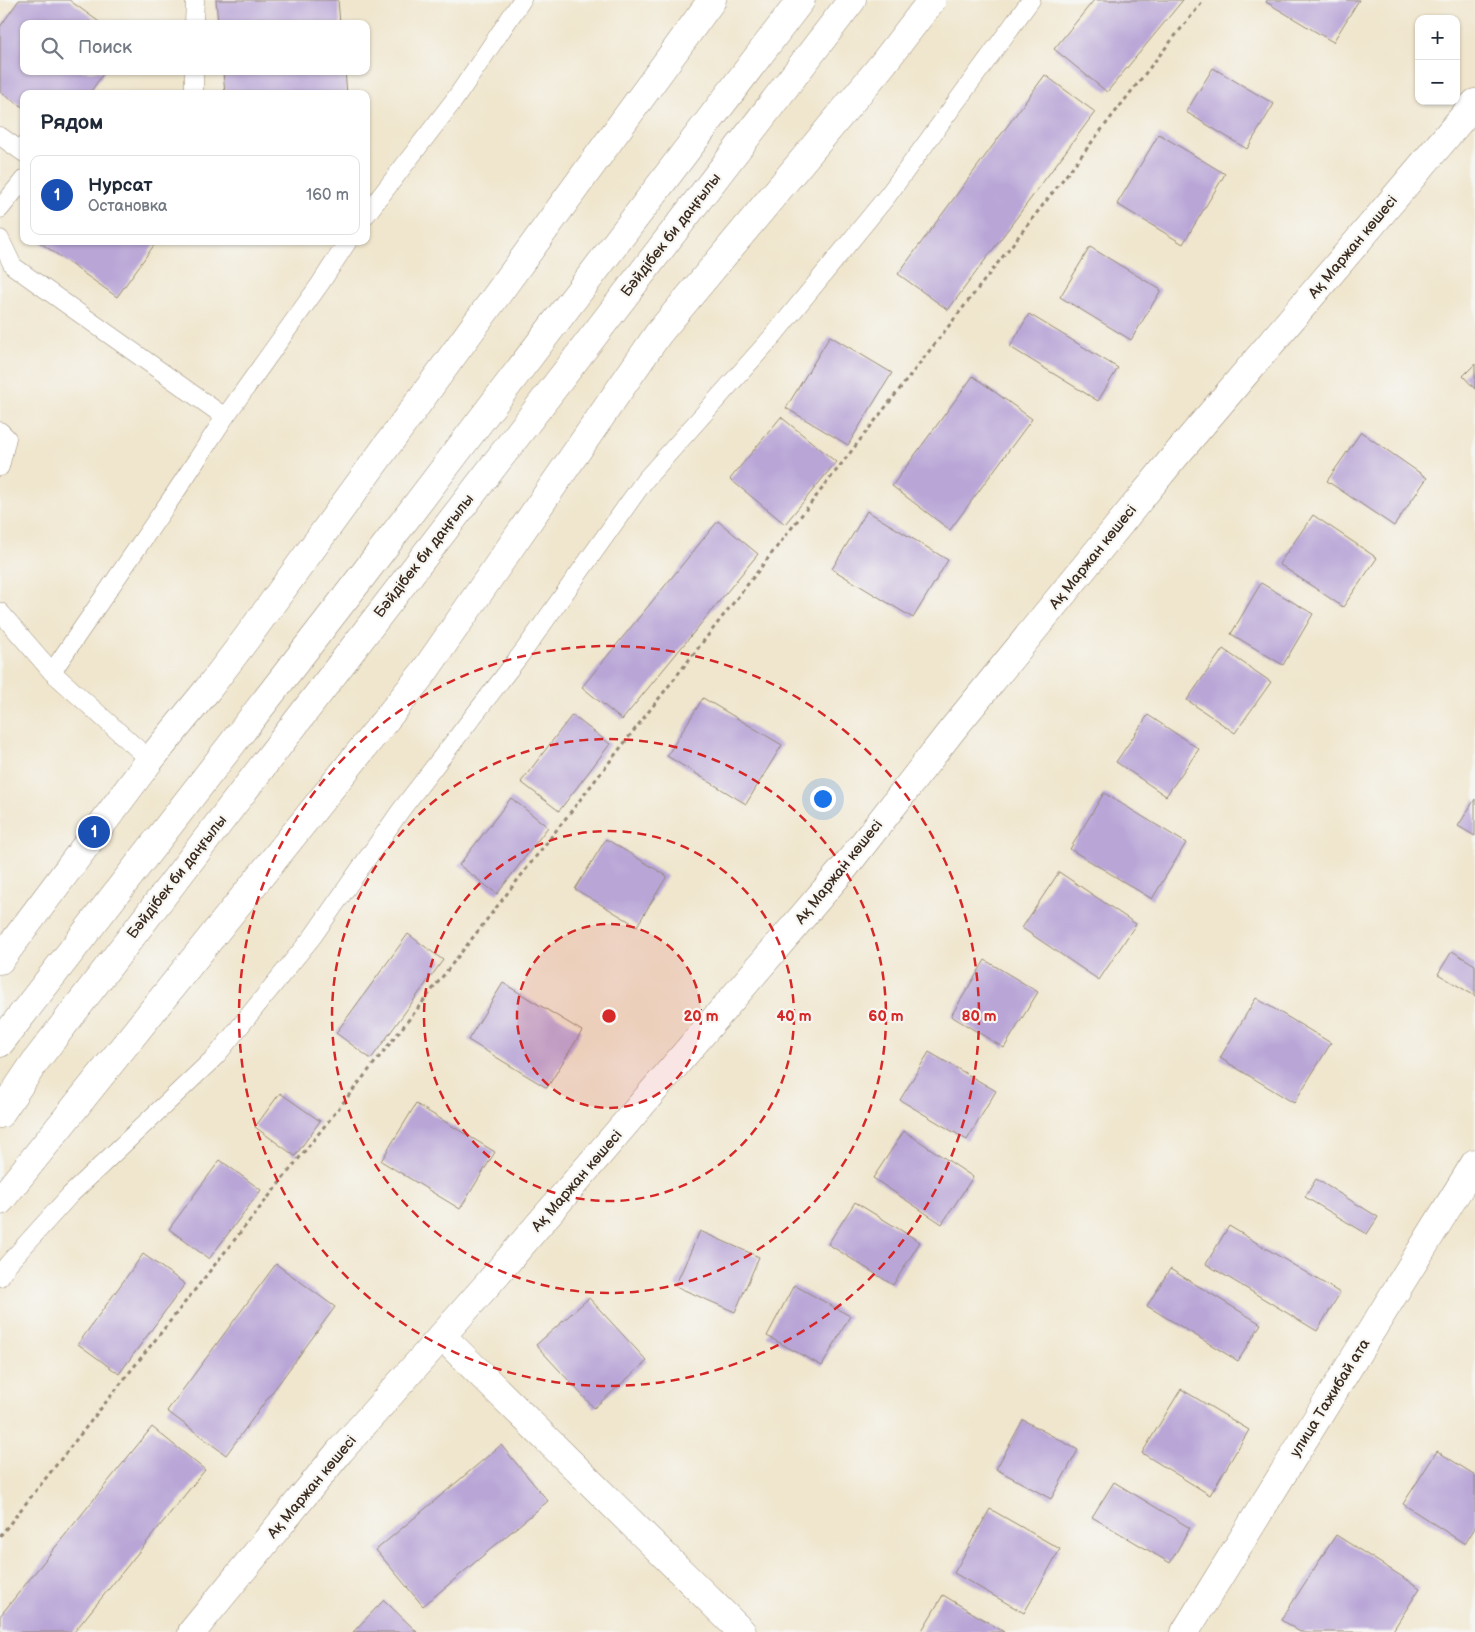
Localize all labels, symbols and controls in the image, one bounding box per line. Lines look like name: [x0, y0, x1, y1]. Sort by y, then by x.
map controls: [1415, 15, 1460, 105]
button: +: [1415, 15, 1460, 60]
search box: [20, 20, 370, 75]
icon: search: [38, 34, 66, 62]
text: Поиск: [78, 36, 132, 59]
button: −: [1415, 60, 1460, 105]
text: Рядом: [40, 110, 103, 135]
street label: Бәйдібек би даңғылы: [617, 169, 725, 301]
text: Нурсат: [88, 174, 153, 197]
text: 1: [54, 186, 60, 205]
text: 160 m: [306, 186, 349, 205]
street label: Ақ Маржан көшесі: [1304, 192, 1402, 303]
text: Остановка: [88, 197, 167, 216]
street label: Бәйдібек би даңғылы: [370, 490, 478, 622]
street label: Ақ Маржан көшесі: [1044, 501, 1141, 614]
your location: [810, 786, 836, 812]
street label: Бәйдібек би даңғылы: [123, 811, 231, 943]
pin: 1: [78, 813, 110, 851]
street label: Ақ Маржан көшесі: [790, 816, 887, 929]
centre of rings: [600, 1007, 618, 1025]
text: 20 m: [684, 1007, 719, 1026]
text: 40 m: [776, 1007, 812, 1026]
text: 60 m: [868, 1007, 904, 1026]
text: 80 m: [961, 1007, 997, 1026]
street label: Ақ Маржан көшесі: [527, 1126, 626, 1237]
street label: улица Тажибай ата: [1286, 1335, 1374, 1461]
street label: Ақ Маржан көшесі: [263, 1432, 361, 1543]

